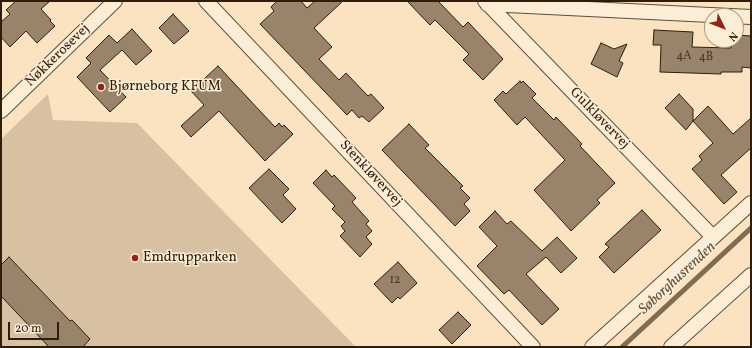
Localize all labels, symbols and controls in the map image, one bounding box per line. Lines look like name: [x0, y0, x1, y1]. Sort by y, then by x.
north arrow: [704, 8, 744, 48]
street label: Nøkkerosevej: [22, 21, 94, 91]
text: N: [724, 28, 741, 44]
house number: 4A: [676, 50, 692, 64]
house number: 4B: [699, 51, 713, 65]
place label: Bjørneborg KFUM: [109, 79, 221, 95]
marker: Bjørneborg KFUM: [96, 82, 106, 92]
street label: Gulkløvervej: [566, 85, 632, 153]
street label: Stenkløvervej: [335, 137, 405, 211]
water label: Søborghusrenden: [636, 239, 720, 319]
place label: Emdrupparken: [143, 250, 237, 266]
marker: Emdrupparken: [130, 253, 140, 263]
house number: 12: [389, 274, 401, 288]
scale bar: [10, 314, 61, 340]
text: 20 m: [15, 321, 42, 337]

